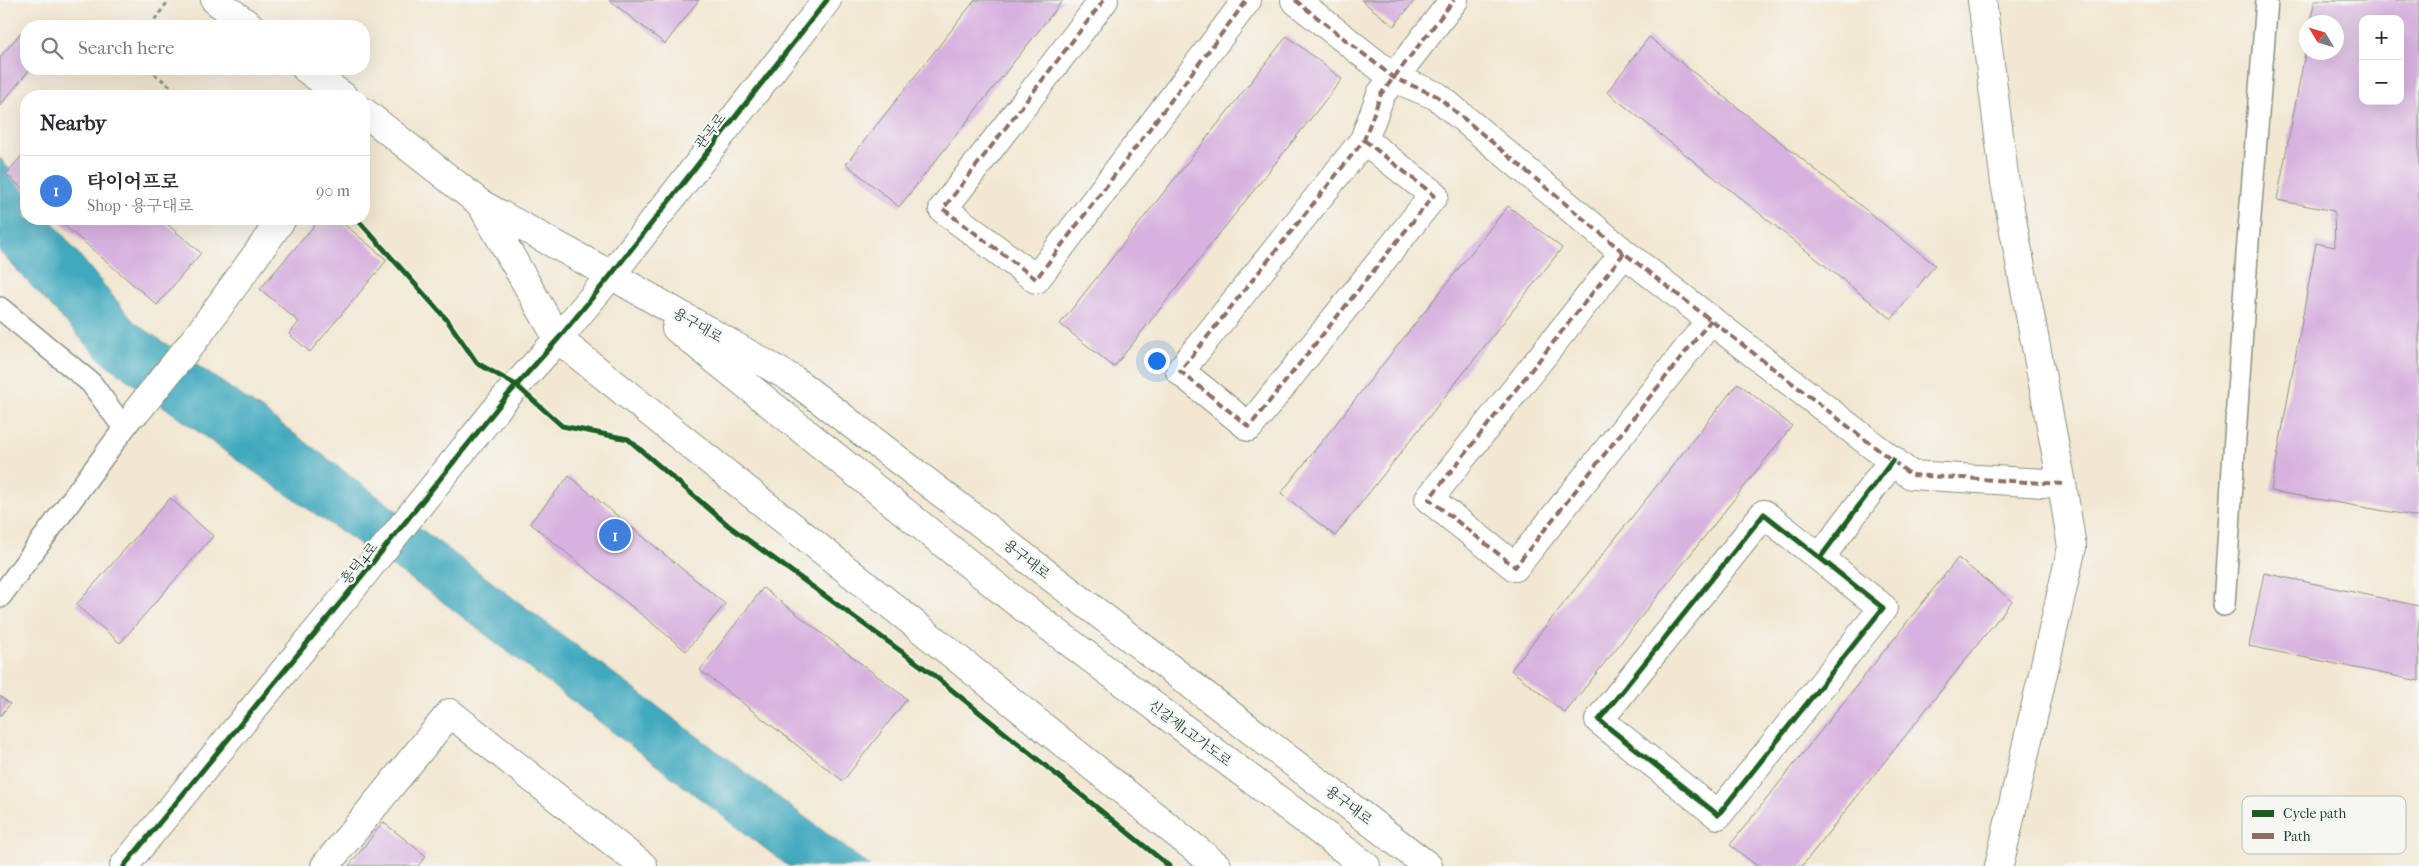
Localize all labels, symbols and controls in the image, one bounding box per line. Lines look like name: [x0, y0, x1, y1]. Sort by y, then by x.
north arrow: [2299, 15, 2344, 60]
map controls: [2359, 15, 2404, 105]
button: +: [2359, 15, 2404, 60]
search box: [20, 20, 370, 75]
icon: search: [38, 34, 66, 62]
text: Search here: [78, 37, 174, 59]
button: −: [2359, 60, 2404, 105]
street label: 관곡로: [691, 110, 730, 153]
text: Nearby: [40, 111, 106, 135]
text: 타이어프로: [87, 171, 179, 193]
text: 1: [53, 181, 59, 200]
text: 90 m: [316, 181, 350, 200]
text: Shop · 용구대로: [87, 196, 193, 215]
street label: 용구대로: [670, 305, 726, 347]
your location: [1144, 348, 1170, 374]
pin: 1: [599, 516, 631, 554]
street label: 용구대로: [1000, 536, 1054, 583]
street label: 흥덕4로: [337, 539, 382, 588]
street label: 신갈제1고가도로: [1145, 697, 1235, 770]
street label: 용구대로: [1322, 782, 1376, 829]
legend: [2242, 796, 2406, 854]
text: Cycle path: [2283, 805, 2347, 822]
text: Path: [2283, 828, 2311, 845]

